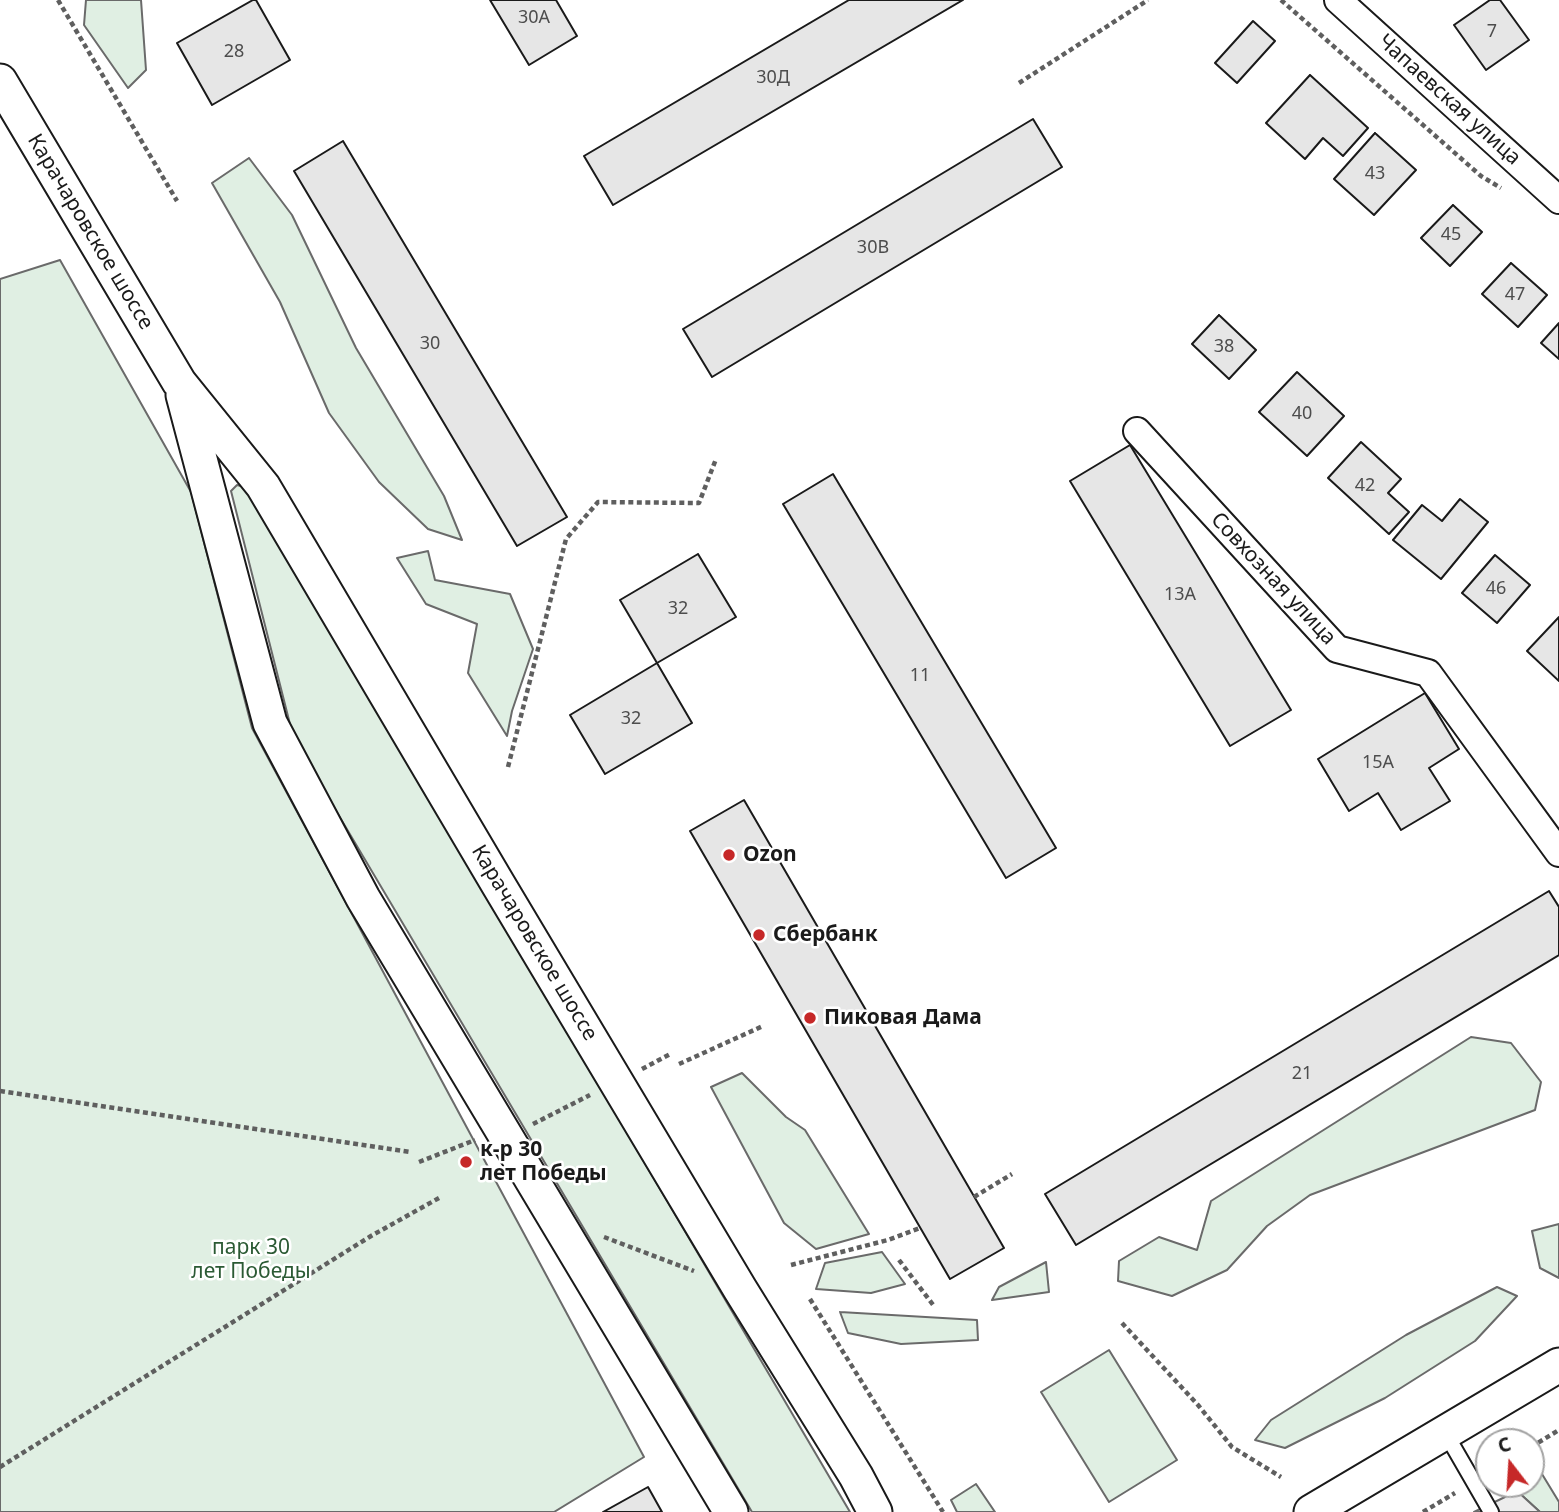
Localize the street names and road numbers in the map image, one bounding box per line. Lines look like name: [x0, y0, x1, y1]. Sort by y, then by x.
street label: Чапаевская улица: [1372, 29, 1526, 171]
street label: Карачаровское шоссе: [22, 130, 158, 334]
street label: Совхозная улица: [1205, 507, 1341, 651]
street label: Карачаровское шоссе: [466, 841, 602, 1045]

